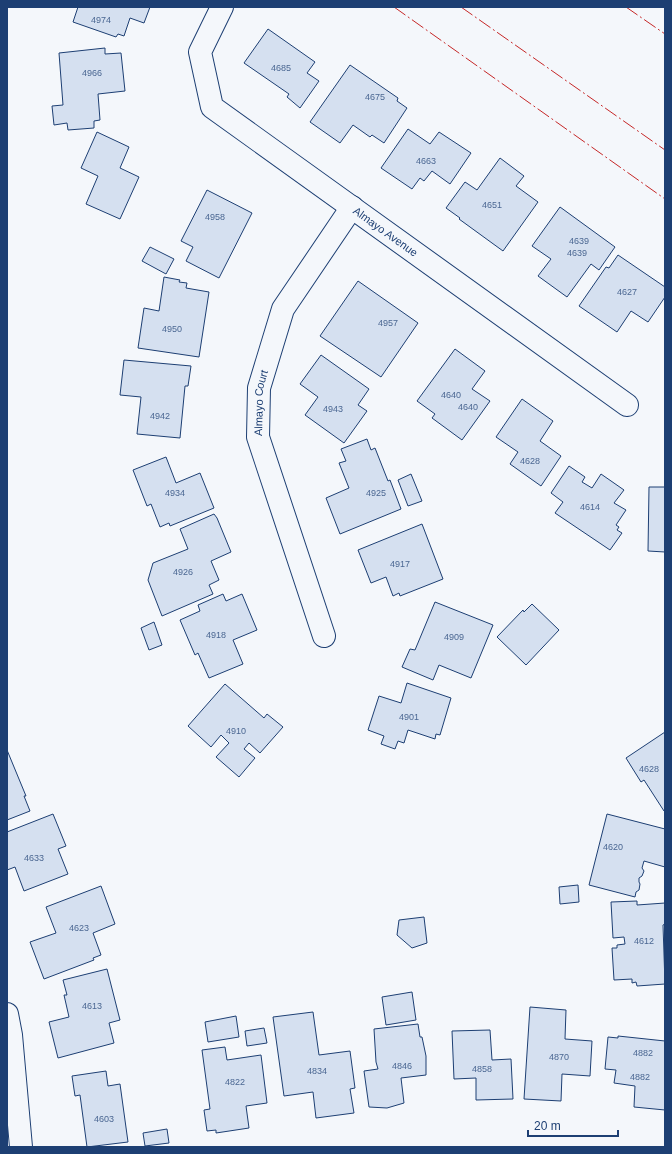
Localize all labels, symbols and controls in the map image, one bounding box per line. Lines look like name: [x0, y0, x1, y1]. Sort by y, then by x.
house number: 4974: [91, 15, 111, 25]
house number: 4685: [271, 63, 291, 73]
house number: 4966: [82, 68, 102, 78]
house number: 4675: [365, 92, 385, 102]
house number: 4663: [416, 156, 436, 166]
house number: 4651: [482, 200, 502, 210]
street label: Almayo Avenue: [351, 204, 420, 259]
house number: 4958: [205, 212, 225, 222]
house number: 4639: [569, 236, 589, 246]
house number: 4639: [567, 248, 587, 258]
house number: 4627: [617, 287, 637, 297]
house number: 4957: [378, 318, 398, 328]
house number: 4950: [162, 324, 182, 334]
street label: Almayo Court: [252, 368, 270, 436]
house number: 4640: [441, 390, 461, 400]
house number: 4640: [458, 402, 478, 412]
house number: 4943: [323, 404, 343, 414]
house number: 4942: [150, 411, 170, 421]
house number: 4628: [520, 456, 540, 466]
house number: 4934: [165, 488, 185, 498]
house number: 4925: [366, 488, 386, 498]
house number: 4614: [580, 502, 600, 512]
house number: 4917: [390, 559, 410, 569]
house number: 4926: [173, 567, 193, 577]
house number: 4918: [206, 630, 226, 640]
house number: 4909: [444, 632, 464, 642]
house number: 4901: [399, 712, 419, 722]
house number: 4910: [226, 726, 246, 736]
house number: 4628: [639, 764, 659, 774]
house number: 4620: [603, 842, 623, 852]
house number: 4633: [24, 853, 44, 863]
house number: 4623: [69, 923, 89, 933]
house number: 4612: [634, 936, 654, 946]
house number: 4613: [82, 1001, 102, 1011]
house number: 4882: [633, 1048, 653, 1058]
house number: 4870: [549, 1052, 569, 1062]
house number: 4846: [392, 1061, 412, 1071]
house number: 4858: [472, 1064, 492, 1074]
house number: 4834: [307, 1066, 327, 1076]
house number: 4882: [630, 1072, 650, 1082]
house number: 4822: [225, 1077, 245, 1087]
scale bar: [528, 1112, 618, 1138]
house number: 4603: [94, 1114, 114, 1124]
text: 20 m: [534, 1119, 561, 1133]

